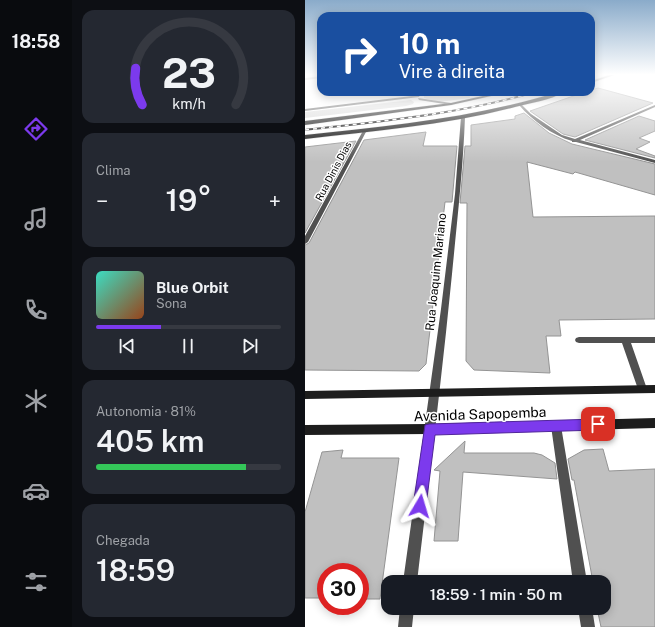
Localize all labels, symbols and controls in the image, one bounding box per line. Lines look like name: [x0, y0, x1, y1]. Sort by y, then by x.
text: 10 m: [399, 27, 460, 60]
icon: right: [333, 28, 385, 80]
text: 18:58: [12, 31, 60, 52]
text: 23: [161, 48, 216, 97]
text: Vire à direita: [399, 61, 505, 82]
text: km/h: [172, 94, 205, 111]
icon: directions: [22, 115, 50, 143]
street label: Rua Dinis Dias: [312, 139, 354, 203]
text: Clima: [96, 163, 131, 178]
text: 19°: [166, 182, 211, 218]
text: −: [96, 188, 108, 214]
text: +: [269, 188, 281, 214]
icon: music: [22, 205, 50, 233]
street label: Rua Joaquim Mariano: [423, 212, 449, 332]
text: Blue Orbit: [156, 279, 229, 296]
icon: phone: [22, 296, 50, 324]
text: Sona: [156, 296, 187, 311]
icon: previous: [116, 335, 138, 357]
icon: pause: [177, 335, 199, 357]
icon: next: [239, 335, 261, 357]
icon: climate: [22, 387, 50, 415]
text: Autonomia · 81%: [96, 404, 196, 419]
street label: Avenida Sapopemba: [413, 404, 547, 424]
pin: [581, 407, 615, 441]
icon: arrive: [587, 413, 609, 435]
text: 405 km: [96, 423, 205, 459]
icon: car: [22, 477, 50, 505]
position arrow: [399, 485, 441, 527]
text: Chegada: [96, 533, 150, 548]
text: 18:59: [96, 552, 175, 588]
speed limit sign: 30: [317, 563, 369, 615]
icon: filters: [22, 568, 50, 596]
text: 18:59 · 1 min · 50 m: [430, 586, 562, 603]

